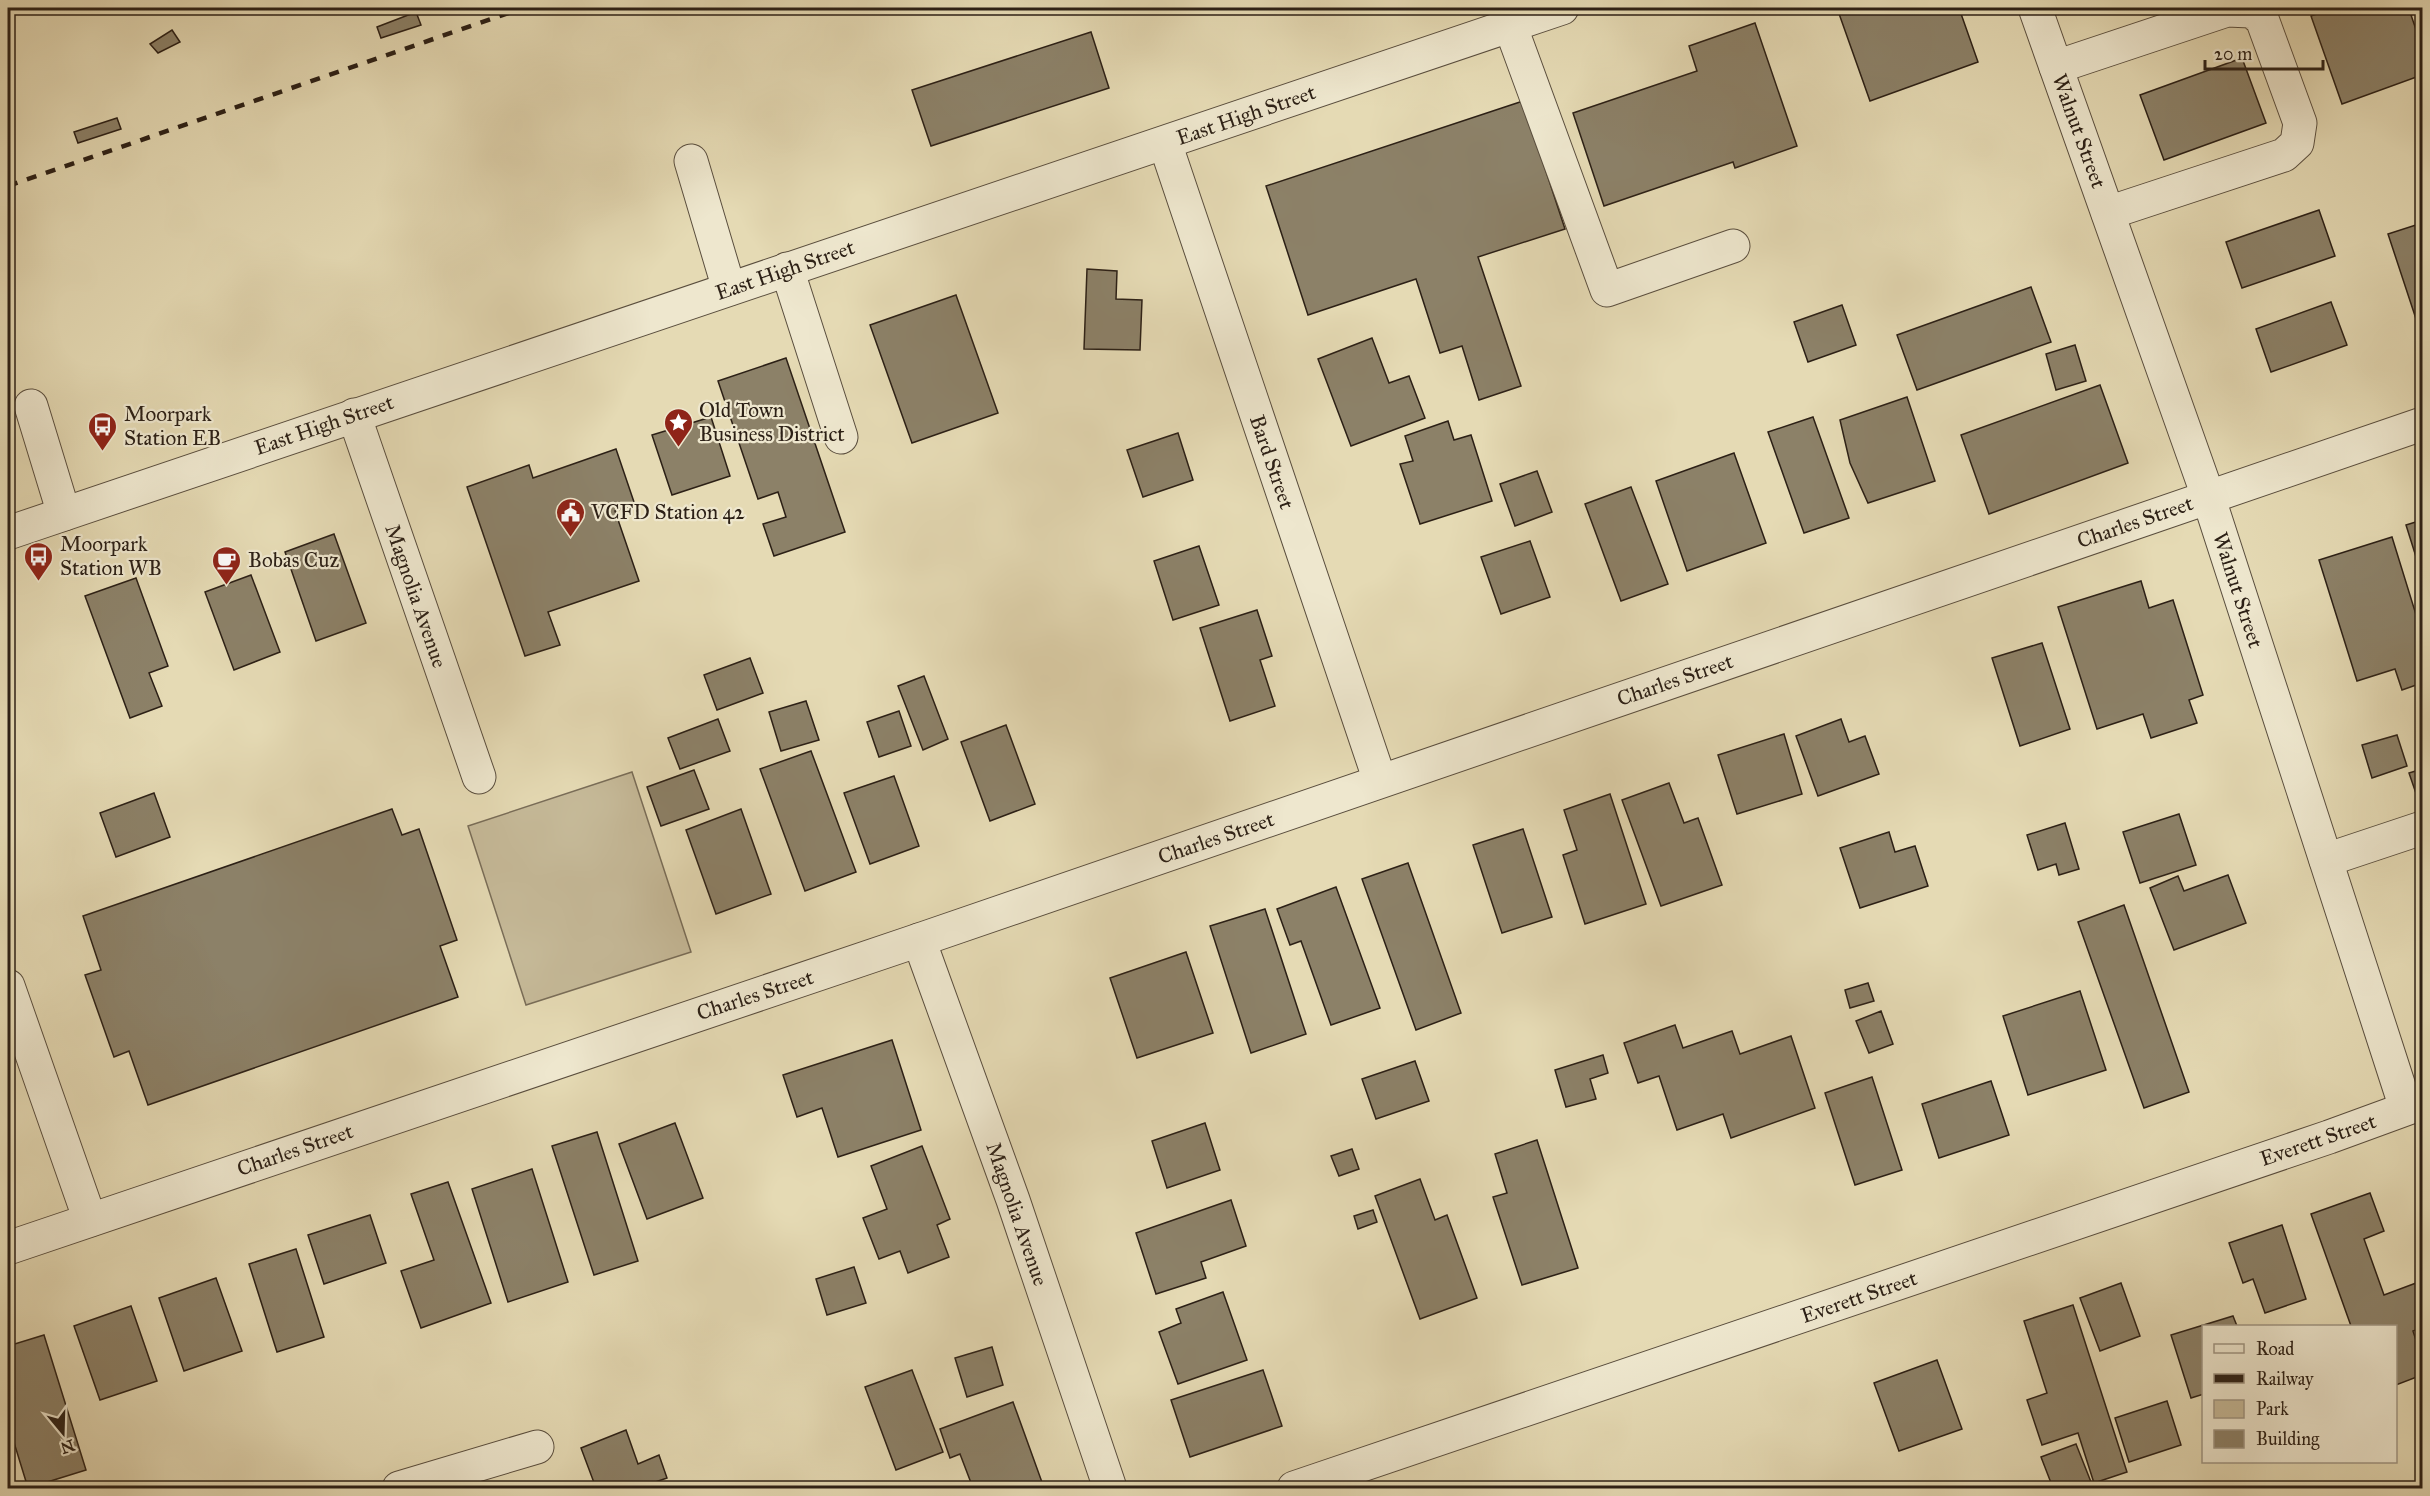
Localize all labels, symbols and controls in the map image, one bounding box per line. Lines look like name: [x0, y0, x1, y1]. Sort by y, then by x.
scale bar: [2205, 33, 2324, 71]
text: 20 m: [2214, 43, 2252, 65]
street label: Walnut Street: [2046, 70, 2112, 192]
street label: East High Street: [1173, 79, 1320, 151]
street label: East High Street: [712, 234, 859, 306]
street label: East High Street: [251, 389, 398, 461]
place label: Old Town Business District: [699, 397, 845, 447]
place label: Moorpark Station EB: [124, 401, 221, 451]
place icon: Old Town Business District: [662, 406, 694, 448]
bus stop icon: Moorpark Station EB: [87, 410, 119, 452]
street label: Bard Street: [1244, 412, 1300, 513]
street label: Charles Street: [2073, 490, 2197, 554]
public building icon: VCFD Station 42: [554, 496, 586, 538]
place label: VCFD Station 42: [590, 499, 745, 525]
street label: Magnolia Avenue: [379, 521, 453, 671]
street label: Walnut Street: [2207, 529, 2269, 652]
place label: Moorpark Station WB: [60, 531, 162, 581]
bus stop icon: Moorpark Station WB: [23, 540, 55, 582]
cafe icon: Bobas Cuz: [211, 544, 243, 586]
place label: Bobas Cuz: [248, 547, 339, 573]
street label: Charles Street: [1613, 648, 1737, 712]
street label: Charles Street: [1154, 806, 1278, 870]
street label: Charles Street: [693, 964, 817, 1026]
street label: Everett Street: [2256, 1108, 2380, 1172]
street label: Charles Street: [233, 1118, 357, 1182]
street label: Magnolia Avenue: [980, 1139, 1054, 1289]
street label: Everett Street: [1797, 1265, 1921, 1329]
legend: [2202, 1325, 2397, 1463]
text: Road: [2256, 1338, 2294, 1360]
text: Railway: [2256, 1368, 2314, 1390]
text: Park: [2256, 1398, 2289, 1420]
north arrow: [33, 1403, 93, 1463]
text: Building: [2256, 1428, 2320, 1451]
text: N: [58, 1436, 77, 1458]

